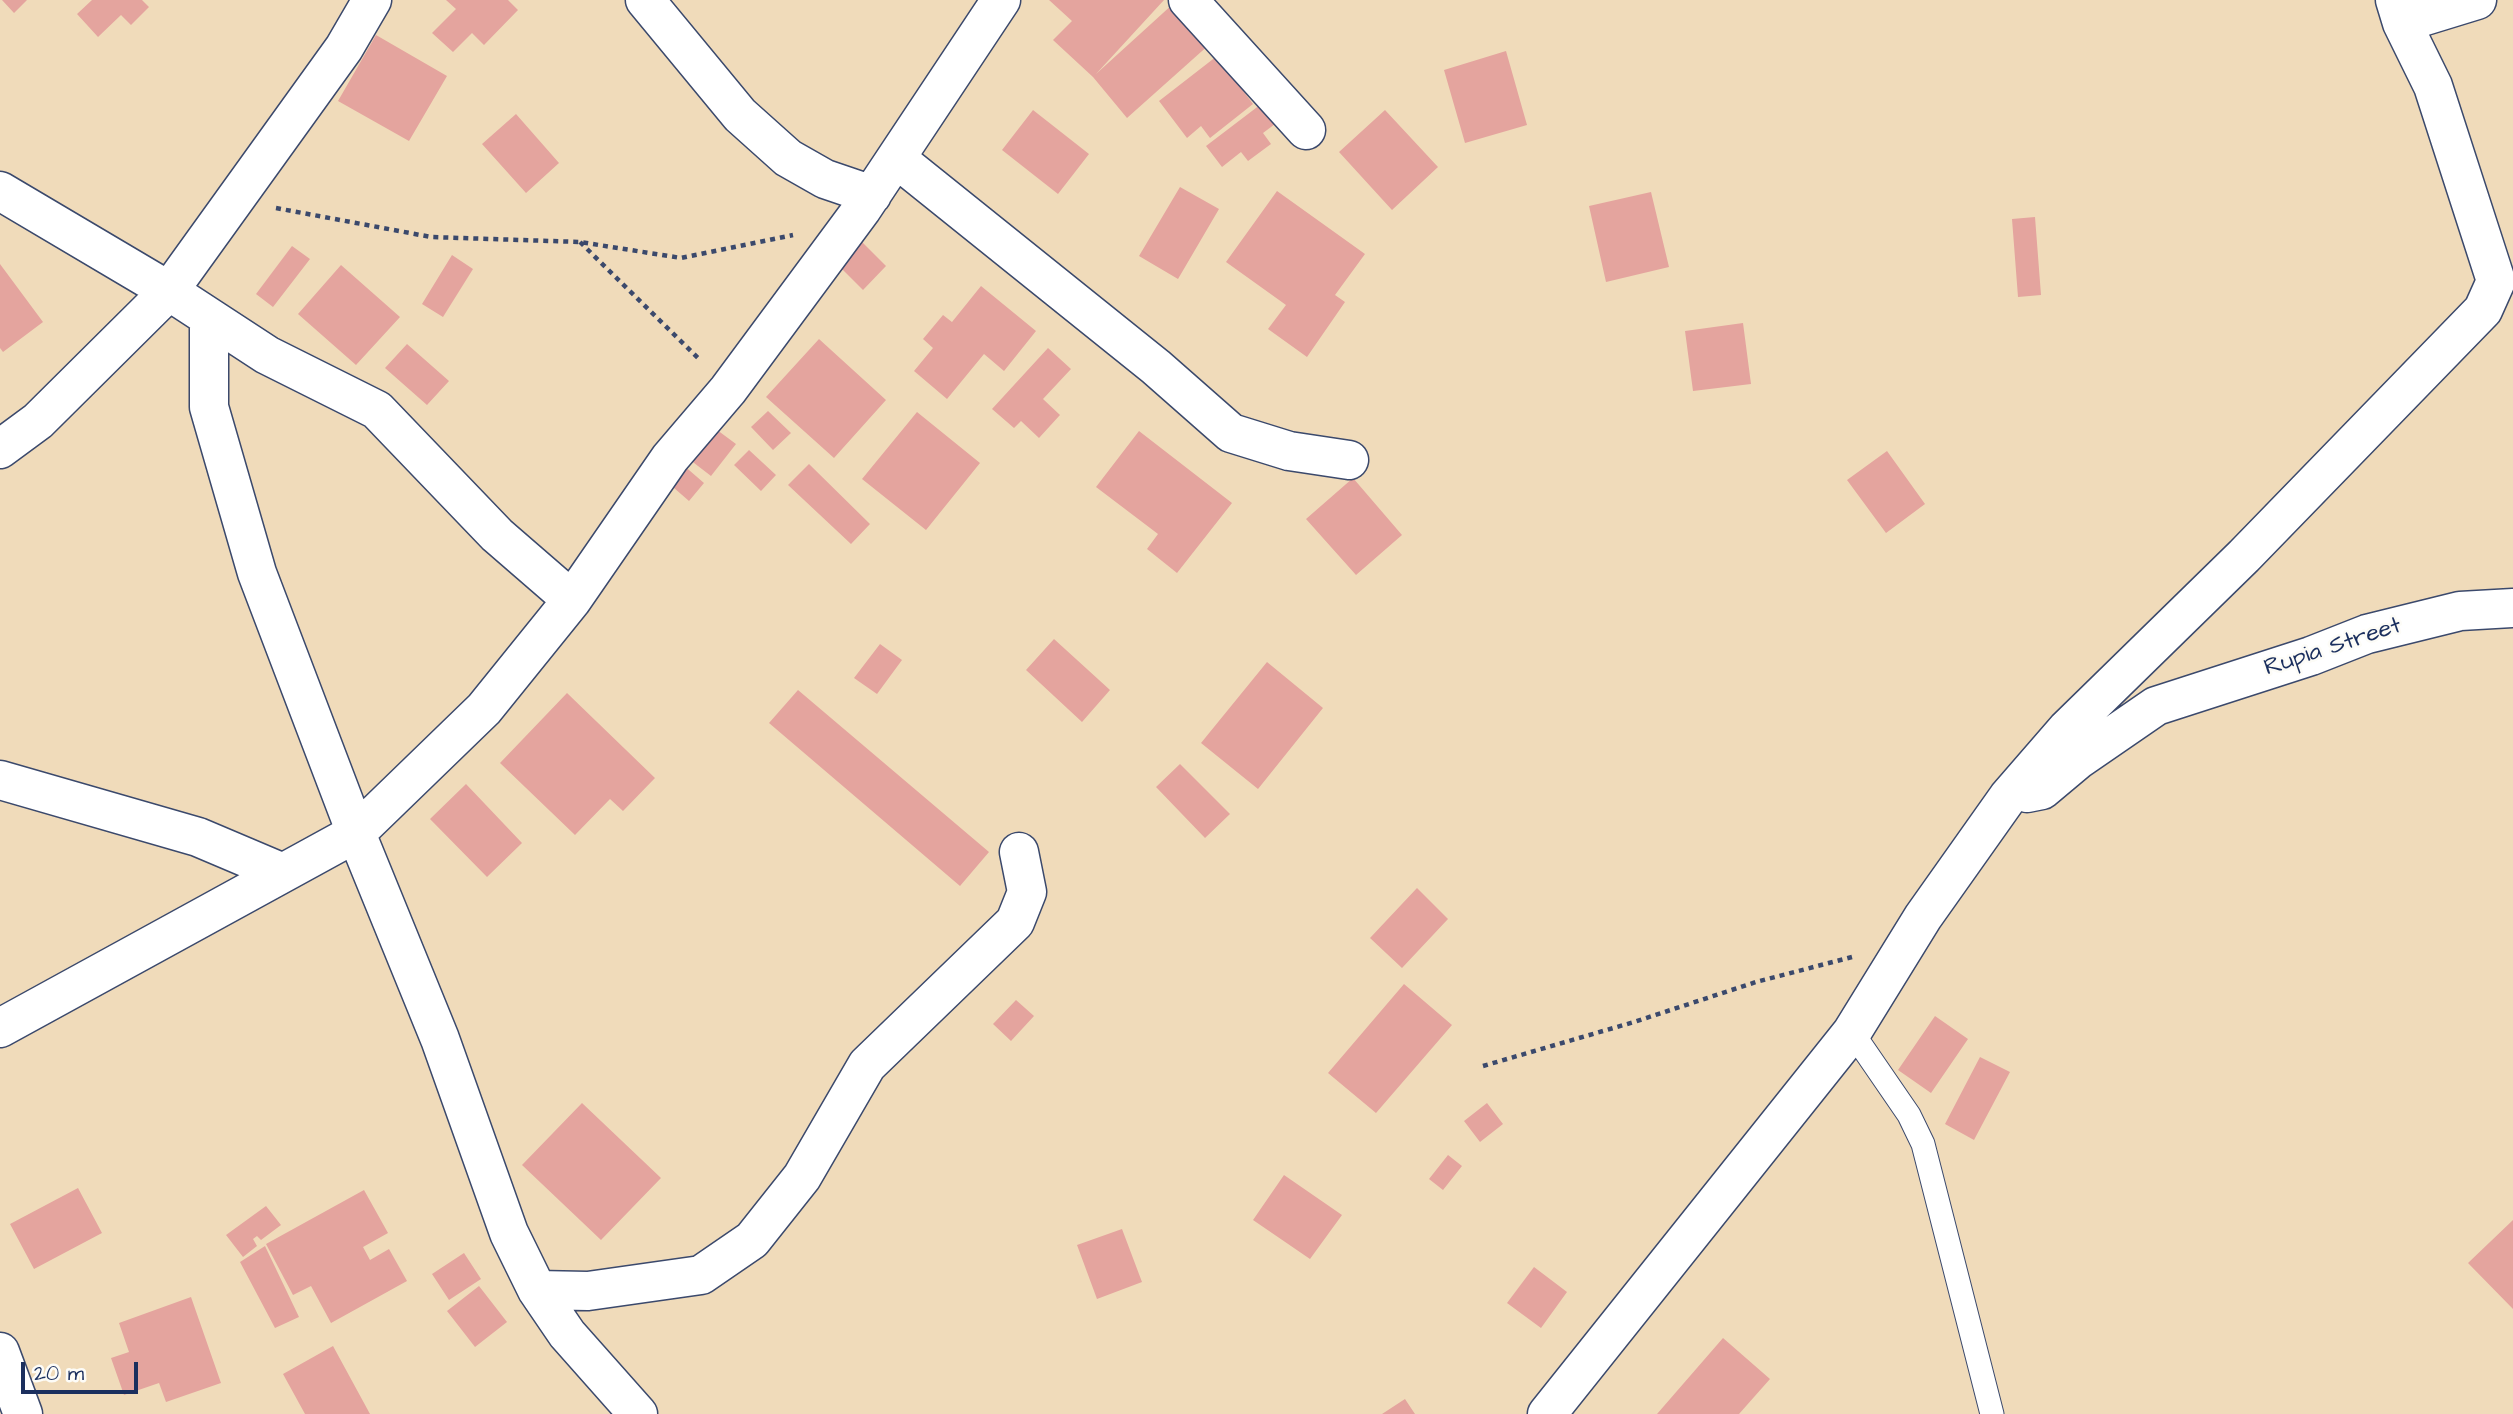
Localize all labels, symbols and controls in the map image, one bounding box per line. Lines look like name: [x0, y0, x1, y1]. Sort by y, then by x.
street label: Rupia Street: [2261, 612, 2405, 684]
scale bar: [24, 1348, 142, 1392]
text: 20 m: [34, 1359, 84, 1388]

